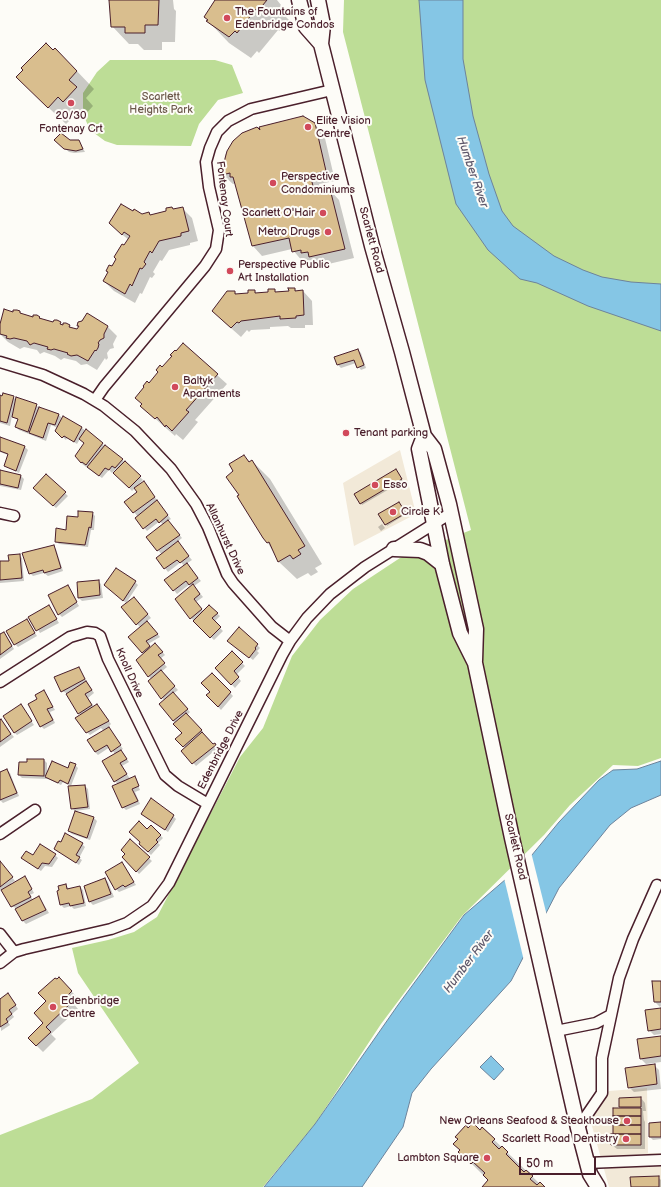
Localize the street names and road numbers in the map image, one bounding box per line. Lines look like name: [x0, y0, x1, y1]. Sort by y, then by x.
street label: Fontenay Court: [213, 160, 235, 238]
street label: Scarlett Road: [356, 205, 386, 275]
street label: Allanhurst Drive: [203, 501, 247, 577]
street label: Knoll Drive: [112, 646, 146, 700]
street label: Edenbridge Drive: [195, 708, 247, 792]
street label: Scarlett Road: [501, 812, 529, 882]

